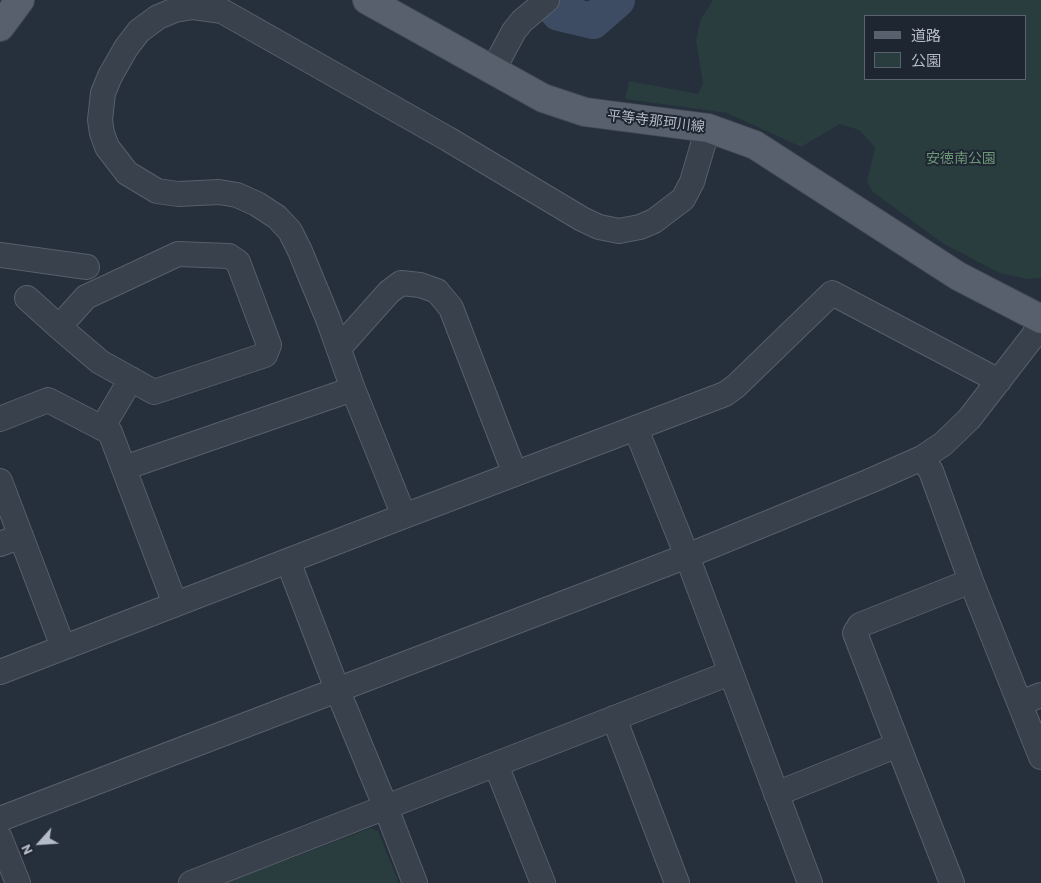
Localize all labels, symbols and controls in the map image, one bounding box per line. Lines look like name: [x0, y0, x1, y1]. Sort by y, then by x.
legend: [864, 15, 1026, 80]
text: 道路: [911, 26, 941, 44]
text: 公園: [911, 51, 941, 69]
street label: 平等寺那珂川線: [606, 107, 706, 135]
park label: 安徳南公園: [926, 150, 996, 166]
north arrow: [15, 818, 65, 868]
text: N: [16, 842, 36, 858]

